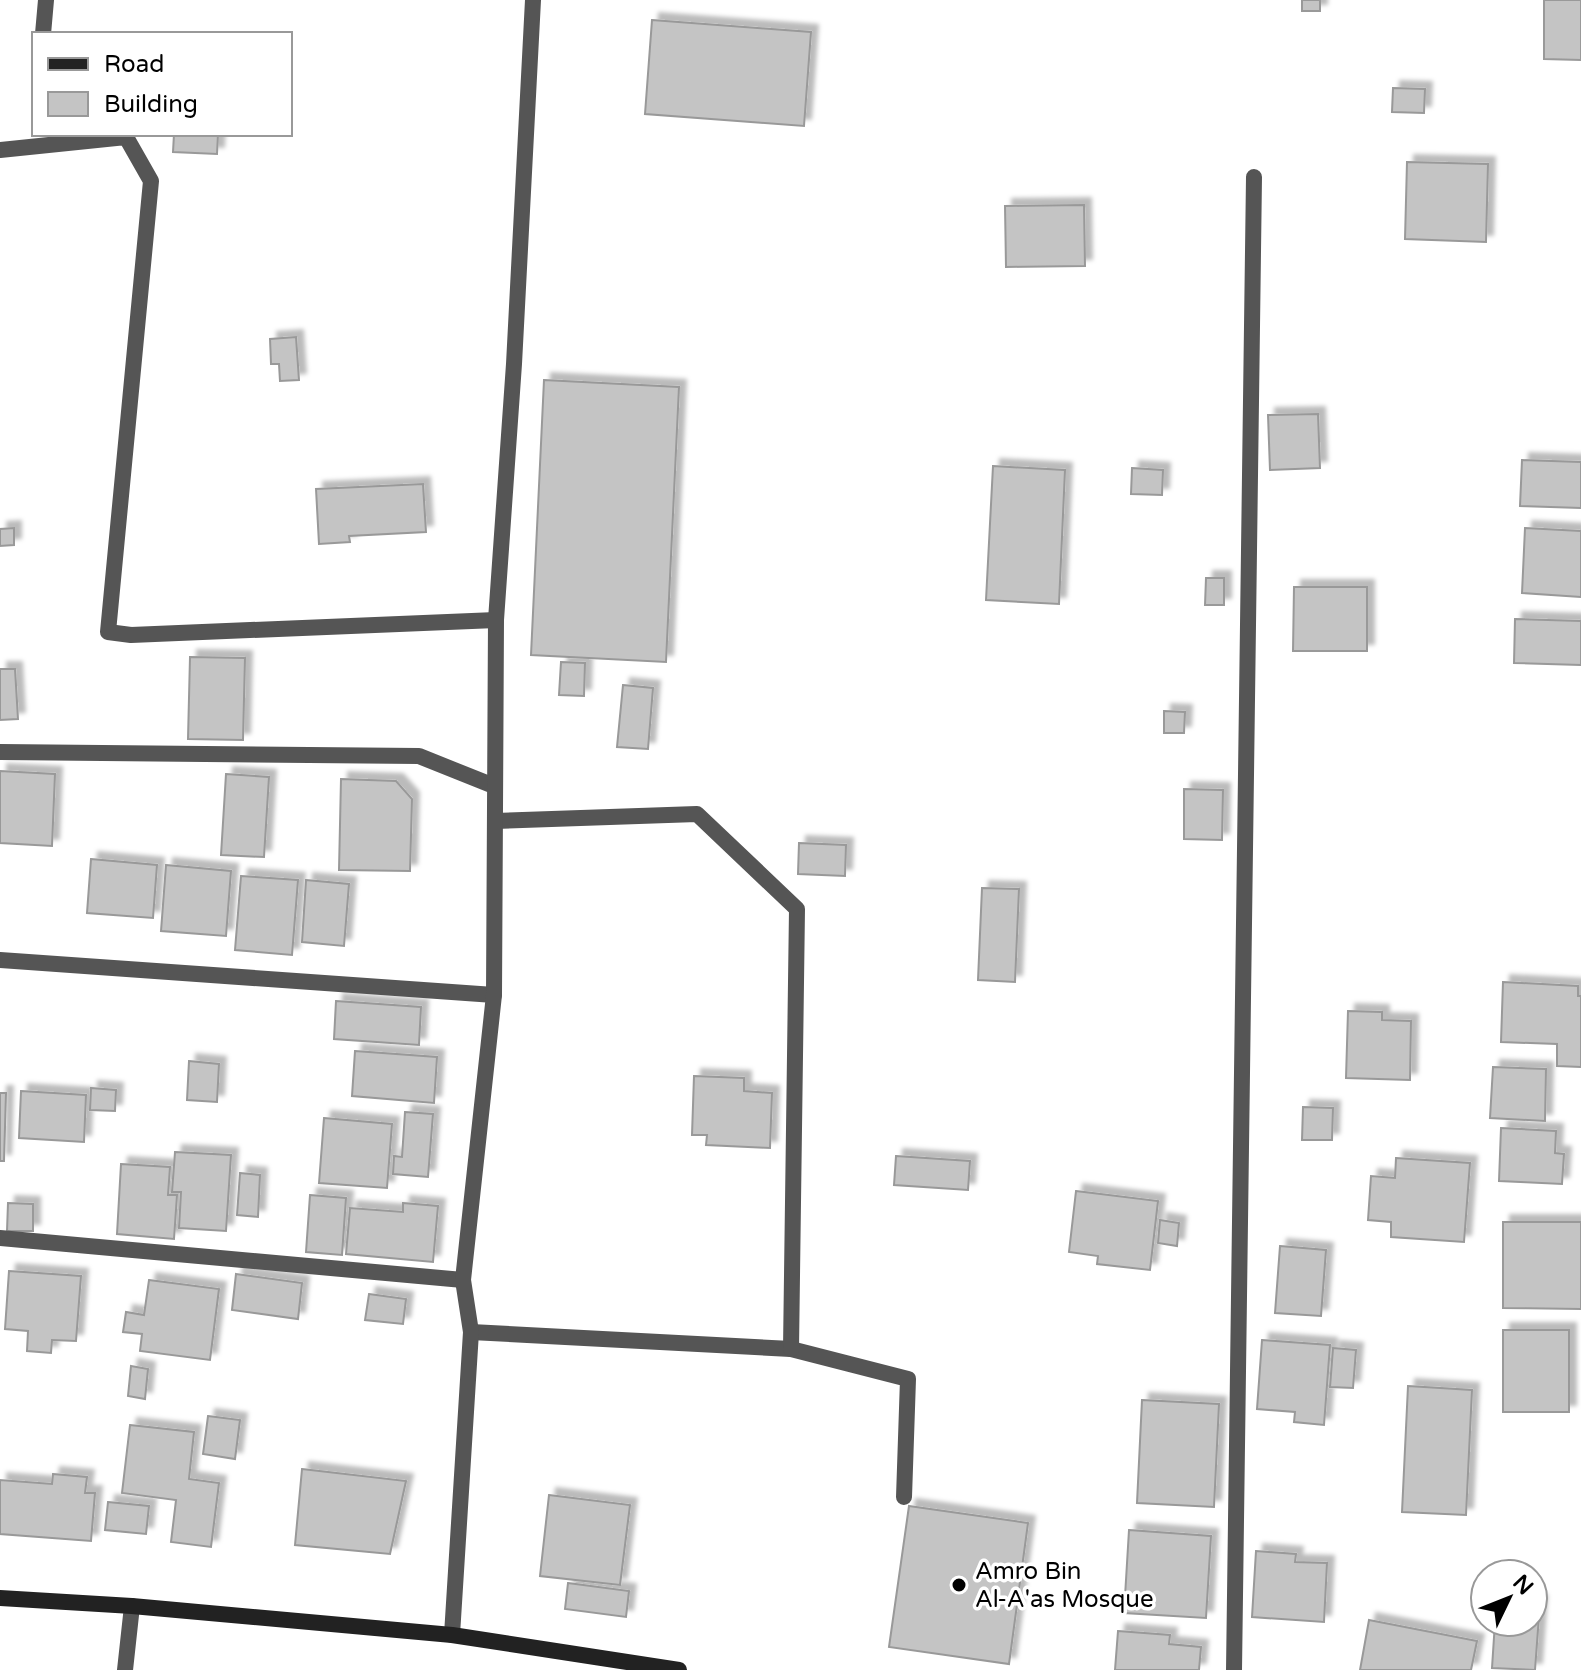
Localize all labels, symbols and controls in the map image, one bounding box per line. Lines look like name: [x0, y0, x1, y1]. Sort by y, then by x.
legend: [32, 32, 292, 136]
text: Road: [104, 50, 164, 79]
text: Building: [104, 90, 198, 119]
place label: Amro Bin Al-A'as Mosque: [975, 1557, 1154, 1614]
north arrow: [1469, 1558, 1549, 1638]
text: N: [1507, 1570, 1538, 1600]
marker: Amro Bin Al-A'as Mosque: [950, 1576, 968, 1594]

